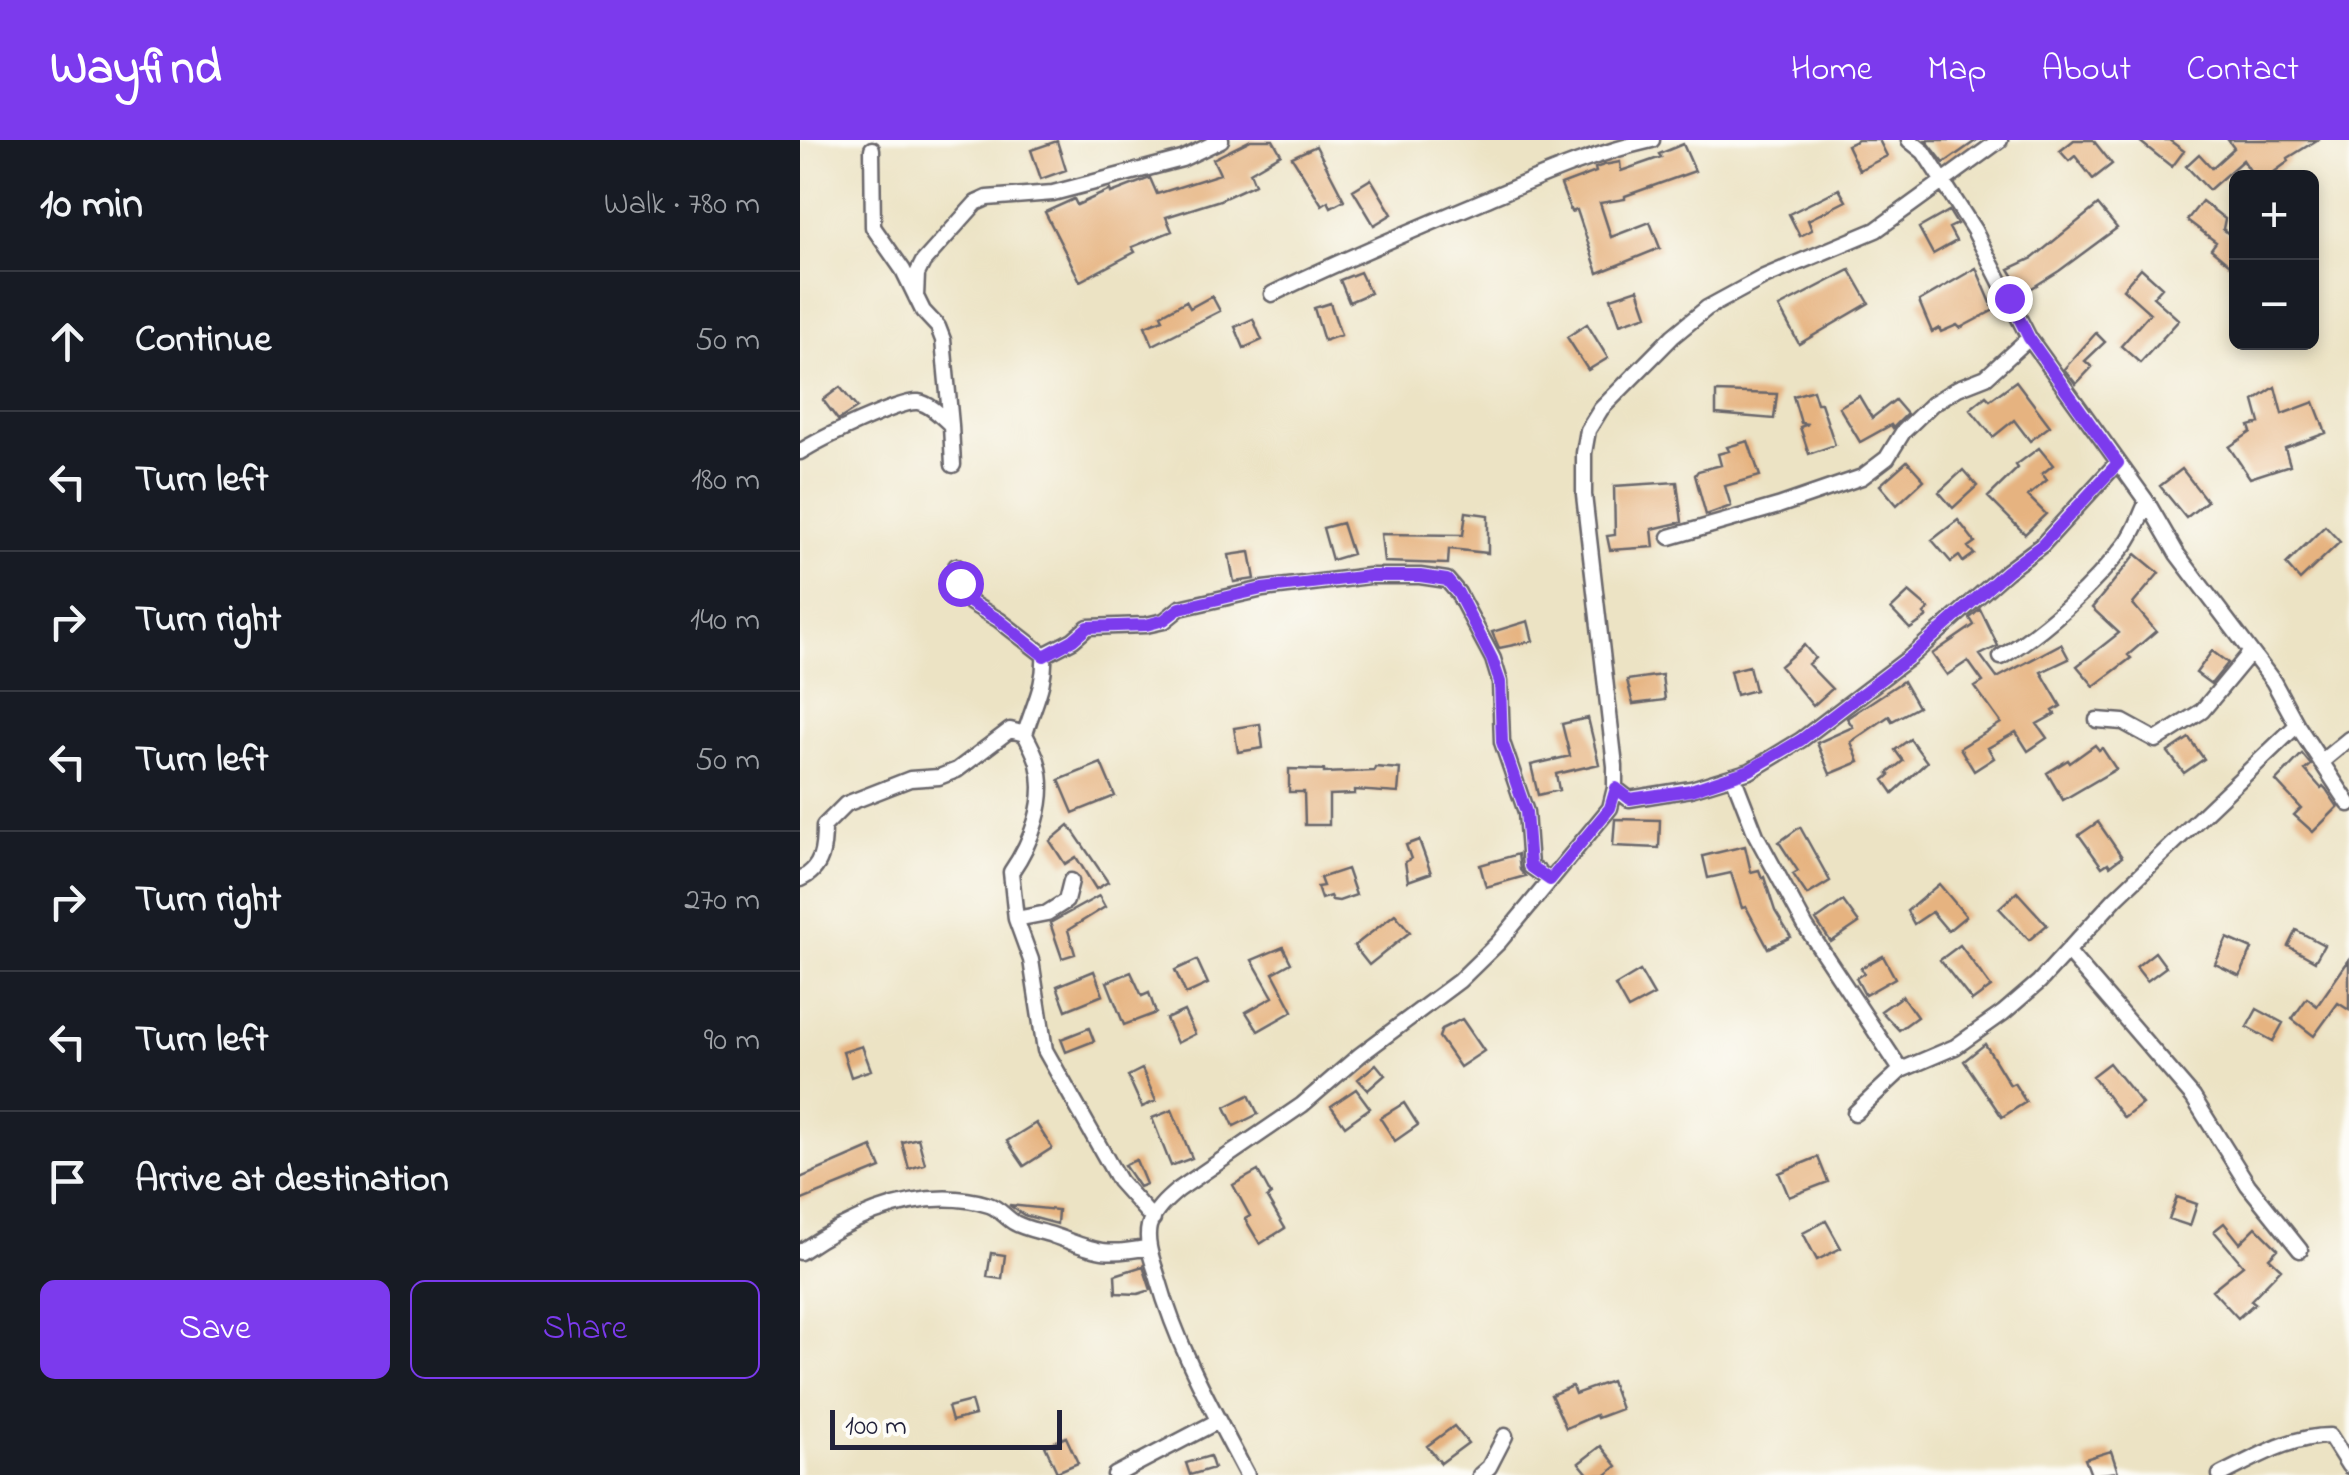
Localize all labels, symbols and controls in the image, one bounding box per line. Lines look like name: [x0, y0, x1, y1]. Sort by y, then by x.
text: Wayfind: [50, 35, 221, 105]
text: Home: [1791, 45, 1872, 96]
text: Map: [1927, 45, 1986, 96]
text: About: [2041, 45, 2131, 96]
text: Contact: [2186, 45, 2299, 96]
map controls: [2229, 170, 2319, 350]
button: +: [2229, 170, 2319, 260]
text: 10 min: [40, 175, 143, 236]
text: Walk · 780 m: [604, 182, 760, 229]
button: −: [2229, 260, 2319, 350]
route end: [1987, 276, 2033, 322]
text: Continue: [135, 313, 271, 369]
icon: ahead: [40, 314, 95, 369]
text: 50 m: [695, 318, 760, 365]
text: Turn left: [135, 453, 268, 509]
icon: left: [40, 454, 95, 509]
text: 180 m: [691, 458, 760, 505]
route start: [938, 561, 984, 607]
text: Turn right: [135, 593, 281, 649]
icon: right: [40, 594, 95, 649]
text: 140 m: [690, 598, 760, 645]
text: Turn left: [135, 733, 268, 789]
icon: left: [40, 734, 95, 789]
text: 50 m: [695, 738, 760, 785]
text: Turn right: [135, 873, 281, 929]
icon: right: [40, 874, 95, 929]
text: 270 m: [684, 878, 760, 925]
text: Turn left: [135, 1013, 268, 1069]
icon: left: [40, 1014, 95, 1069]
text: 90 m: [704, 1018, 760, 1065]
text: Arrive at destination: [135, 1153, 449, 1209]
icon: arrive: [40, 1154, 95, 1209]
button: Save: [40, 1280, 390, 1379]
button: Share: [410, 1280, 760, 1379]
scale bar: [830, 1405, 1062, 1450]
text: 100 m: [845, 1407, 907, 1448]

